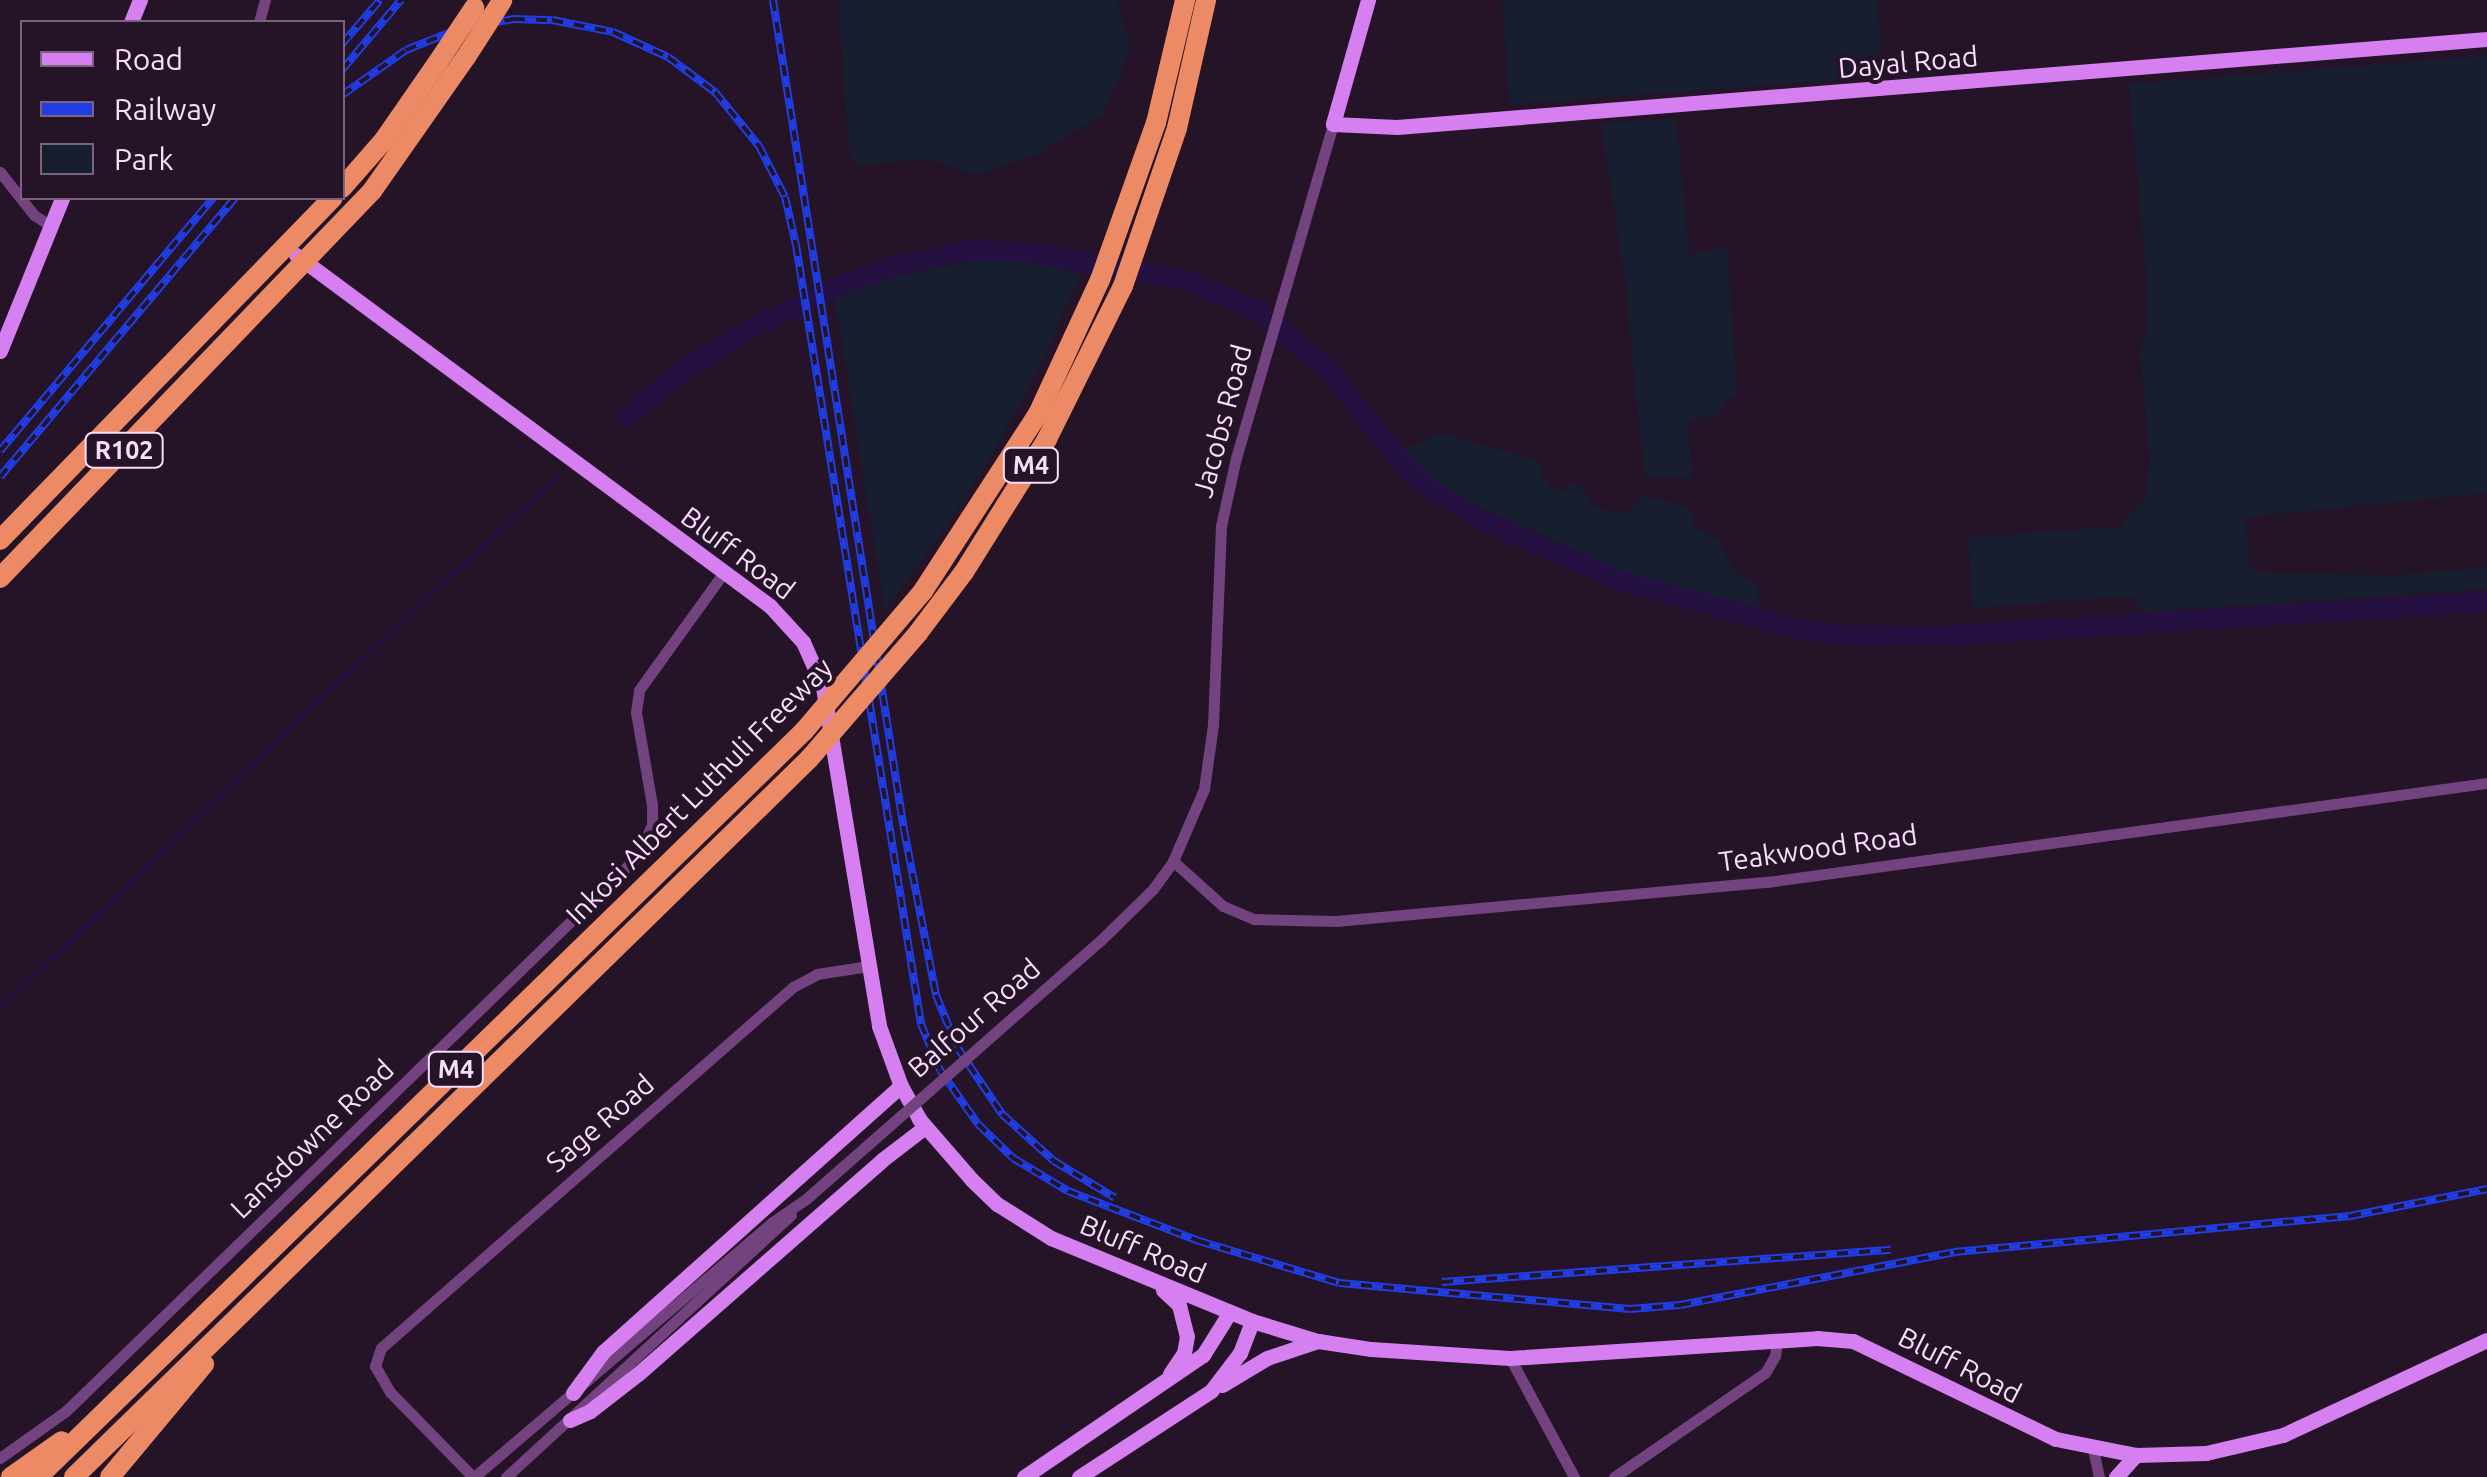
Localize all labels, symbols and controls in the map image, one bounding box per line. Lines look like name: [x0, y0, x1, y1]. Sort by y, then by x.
legend: [20, 20, 345, 200]
street label: Dayal Road: [1837, 39, 1979, 85]
text: Road: [114, 42, 183, 76]
text: Railway: [114, 92, 216, 126]
text: Park: [114, 142, 174, 176]
street label: Jacobs Road: [1185, 341, 1259, 501]
road number: R102: [84, 430, 164, 470]
road number: M4: [1001, 445, 1061, 485]
street label: Bluff Road: [675, 499, 801, 607]
street label: Inkosi Albert Luthuli Freeway: [559, 651, 839, 931]
street label: Teakwood Road: [1717, 817, 1919, 879]
street label: Balfour Road: [901, 951, 1047, 1085]
road number: M4: [426, 1049, 486, 1089]
street label: Lansdowne Road: [223, 1053, 401, 1225]
street label: Sage Road: [539, 1067, 661, 1179]
street label: Bluff Road: [1075, 1207, 1211, 1291]
street label: Bluff Road: [1893, 1320, 2027, 1410]

